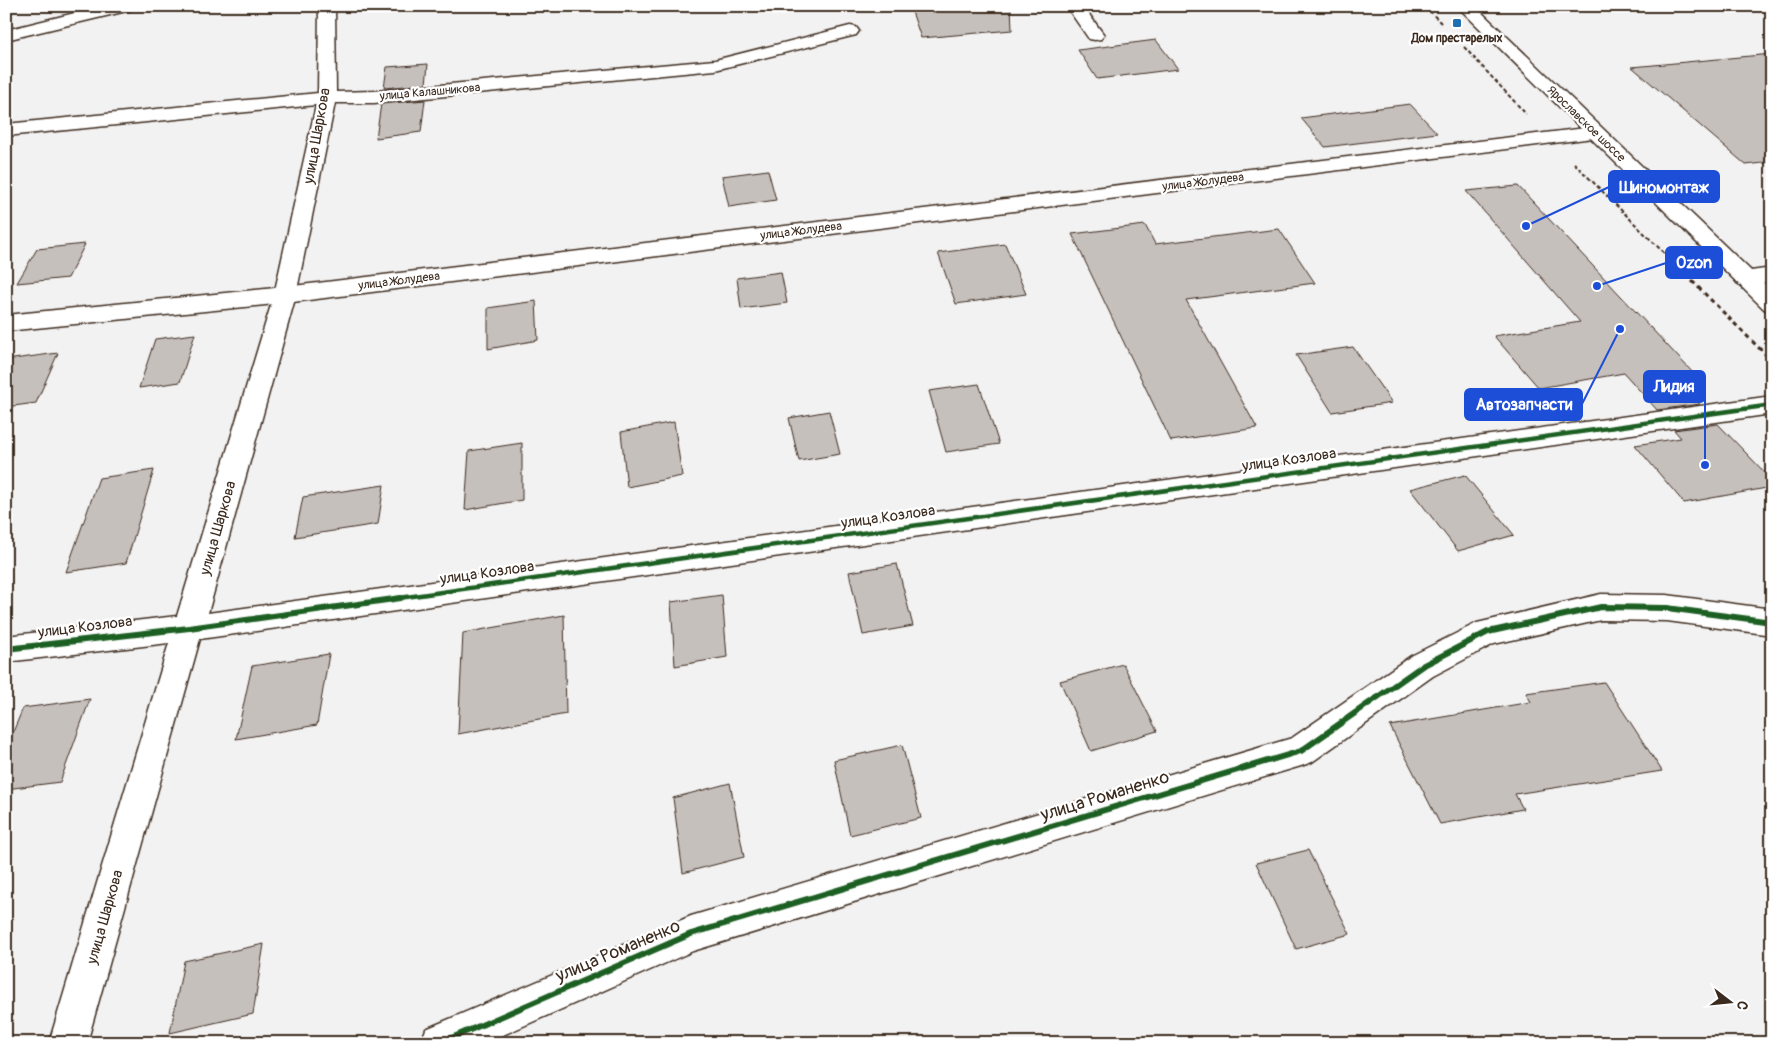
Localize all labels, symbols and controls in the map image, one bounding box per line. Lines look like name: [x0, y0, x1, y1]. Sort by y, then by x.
marker: Дом престарелых: [1451, 17, 1463, 29]
place label: Дом престарелых: [1411, 31, 1502, 46]
street label: улица Калашникова: [378, 80, 481, 104]
street label: Ярославское шоссе: [1544, 83, 1628, 165]
street label: улица Шаркова: [299, 87, 335, 186]
street label: улица Жолудева: [1160, 169, 1245, 195]
callout: Шиномонтаж: [1609, 171, 1719, 202]
text: Шиномонтаж: [1618, 178, 1710, 198]
street label: улица Жолудева: [758, 218, 843, 244]
callout: Ozon: [1666, 247, 1722, 278]
text: Ozon: [1676, 253, 1712, 273]
street label: улица Жолудева: [356, 268, 441, 294]
callout: Лидия: [1644, 371, 1705, 402]
text: Лидия: [1653, 377, 1695, 397]
callout: Автозапчасти: [1465, 389, 1582, 420]
text: Автозапчасти: [1476, 395, 1573, 415]
street label: улица Козлова: [1240, 444, 1337, 476]
street label: улица Шаркова: [195, 479, 241, 578]
street label: улица Козлова: [839, 501, 936, 533]
street label: улица Козлова: [438, 557, 535, 589]
street label: улица Козлова: [36, 612, 133, 642]
street label: улица Романенко: [1037, 765, 1172, 827]
street label: улица Шаркова: [82, 868, 128, 967]
street label: улица Романенко: [551, 914, 684, 988]
north arrow: [1706, 976, 1756, 1026]
text: С: [1733, 999, 1751, 1012]

